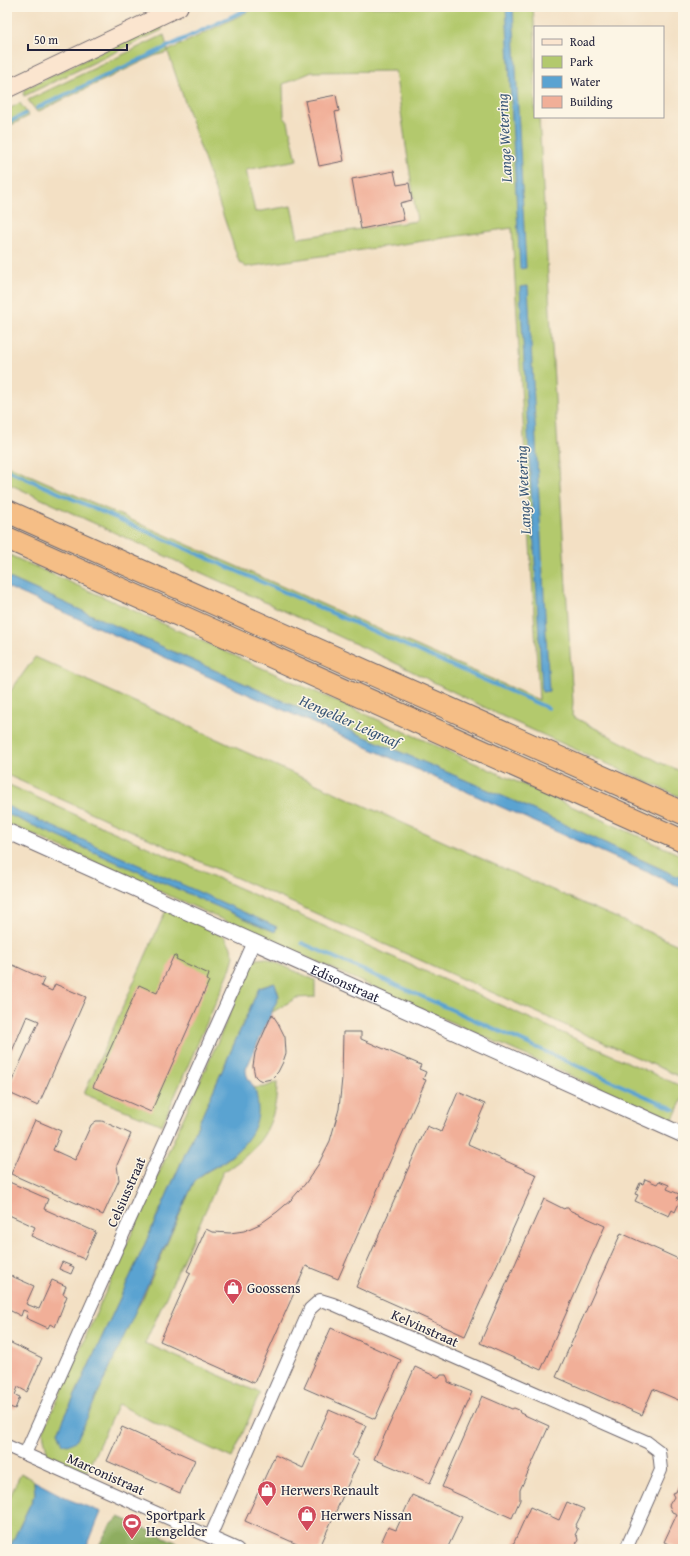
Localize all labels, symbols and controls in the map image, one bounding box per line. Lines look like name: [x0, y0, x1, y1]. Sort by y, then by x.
scale bar: [28, 26, 127, 52]
legend: [534, 26, 664, 118]
text: 50 m: [34, 31, 58, 48]
text: Road: [570, 33, 596, 50]
text: Park: [570, 53, 594, 70]
text: Water: [570, 73, 600, 90]
water label: Lange Wetering: [491, 93, 517, 184]
text: Building: [570, 93, 613, 110]
water label: Lange Wetering: [510, 445, 536, 536]
water label: Hengelder Leigraaf: [295, 689, 406, 754]
street label: Edisonstraat: [308, 959, 383, 1007]
street label: Celsiusstraat: [102, 1154, 150, 1230]
shop icon: Goossens: [222, 1277, 244, 1305]
place label: Goossens: [247, 1278, 301, 1298]
street label: Kelvinstraat: [388, 1304, 462, 1352]
street label: Marconistraat: [64, 1448, 148, 1500]
shop icon: Herwers Renault: [256, 1479, 278, 1507]
place label: Herwers Renault: [281, 1480, 379, 1500]
shop icon: Herwers Nissan: [296, 1504, 318, 1532]
place label: Sportpark Hengelder: [146, 1505, 207, 1541]
place label: Herwers Nissan: [321, 1505, 412, 1525]
sports icon: Sportpark Hengelder: [121, 1512, 143, 1540]

